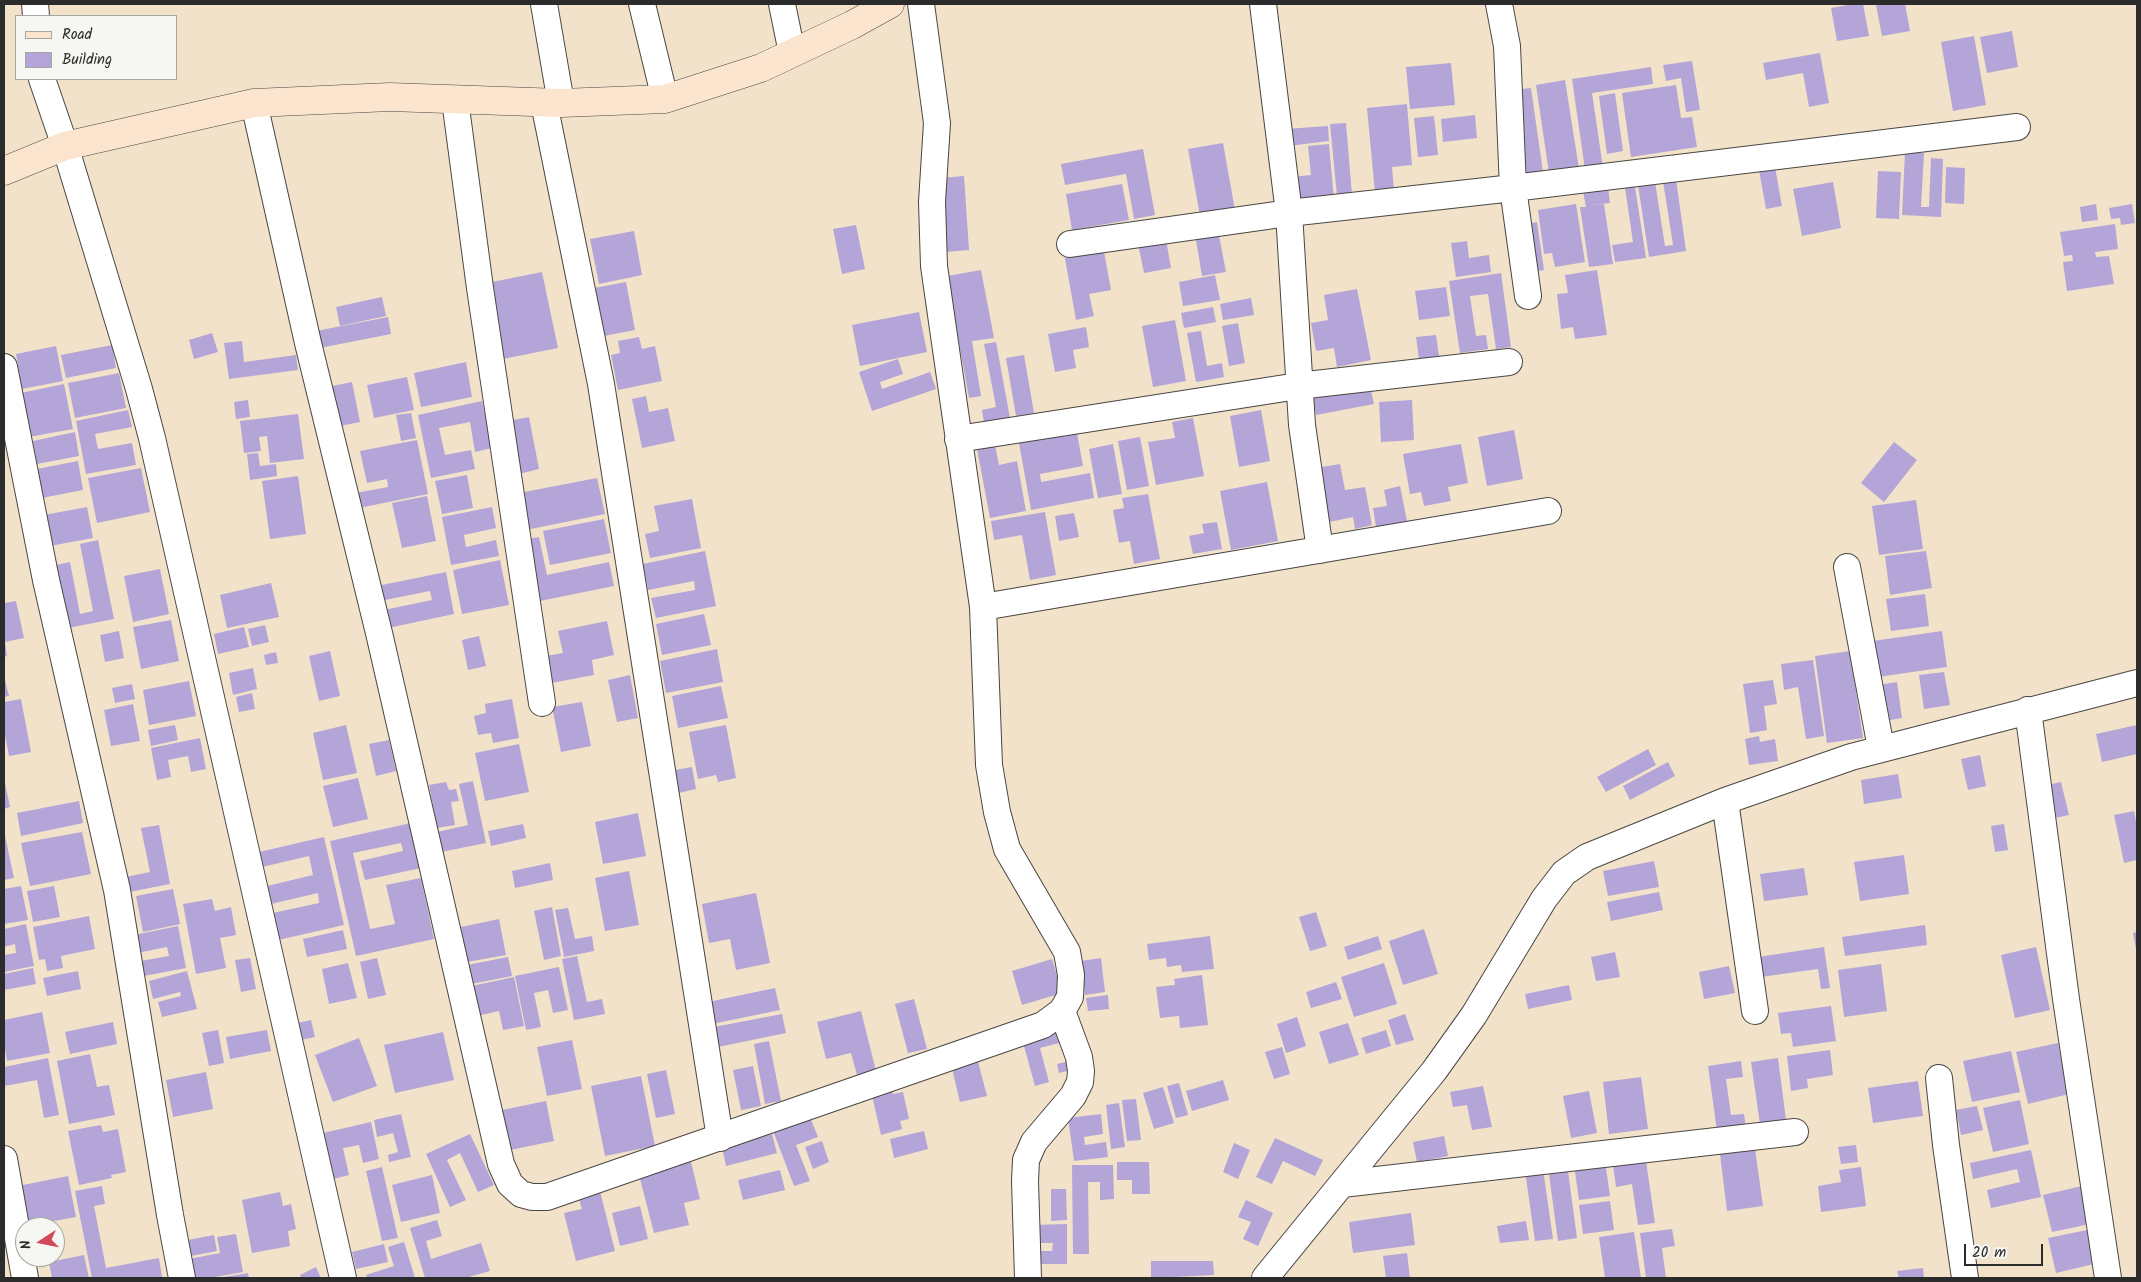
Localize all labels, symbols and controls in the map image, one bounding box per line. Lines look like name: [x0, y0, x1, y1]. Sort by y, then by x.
legend: [15, 15, 178, 80]
text: Road: [62, 23, 92, 47]
text: Building: [62, 48, 112, 72]
north arrow: [15, 1217, 65, 1267]
scale bar: [1966, 1234, 2045, 1266]
text: N: [15, 1238, 38, 1251]
text: 20 m: [1972, 1241, 2006, 1265]

